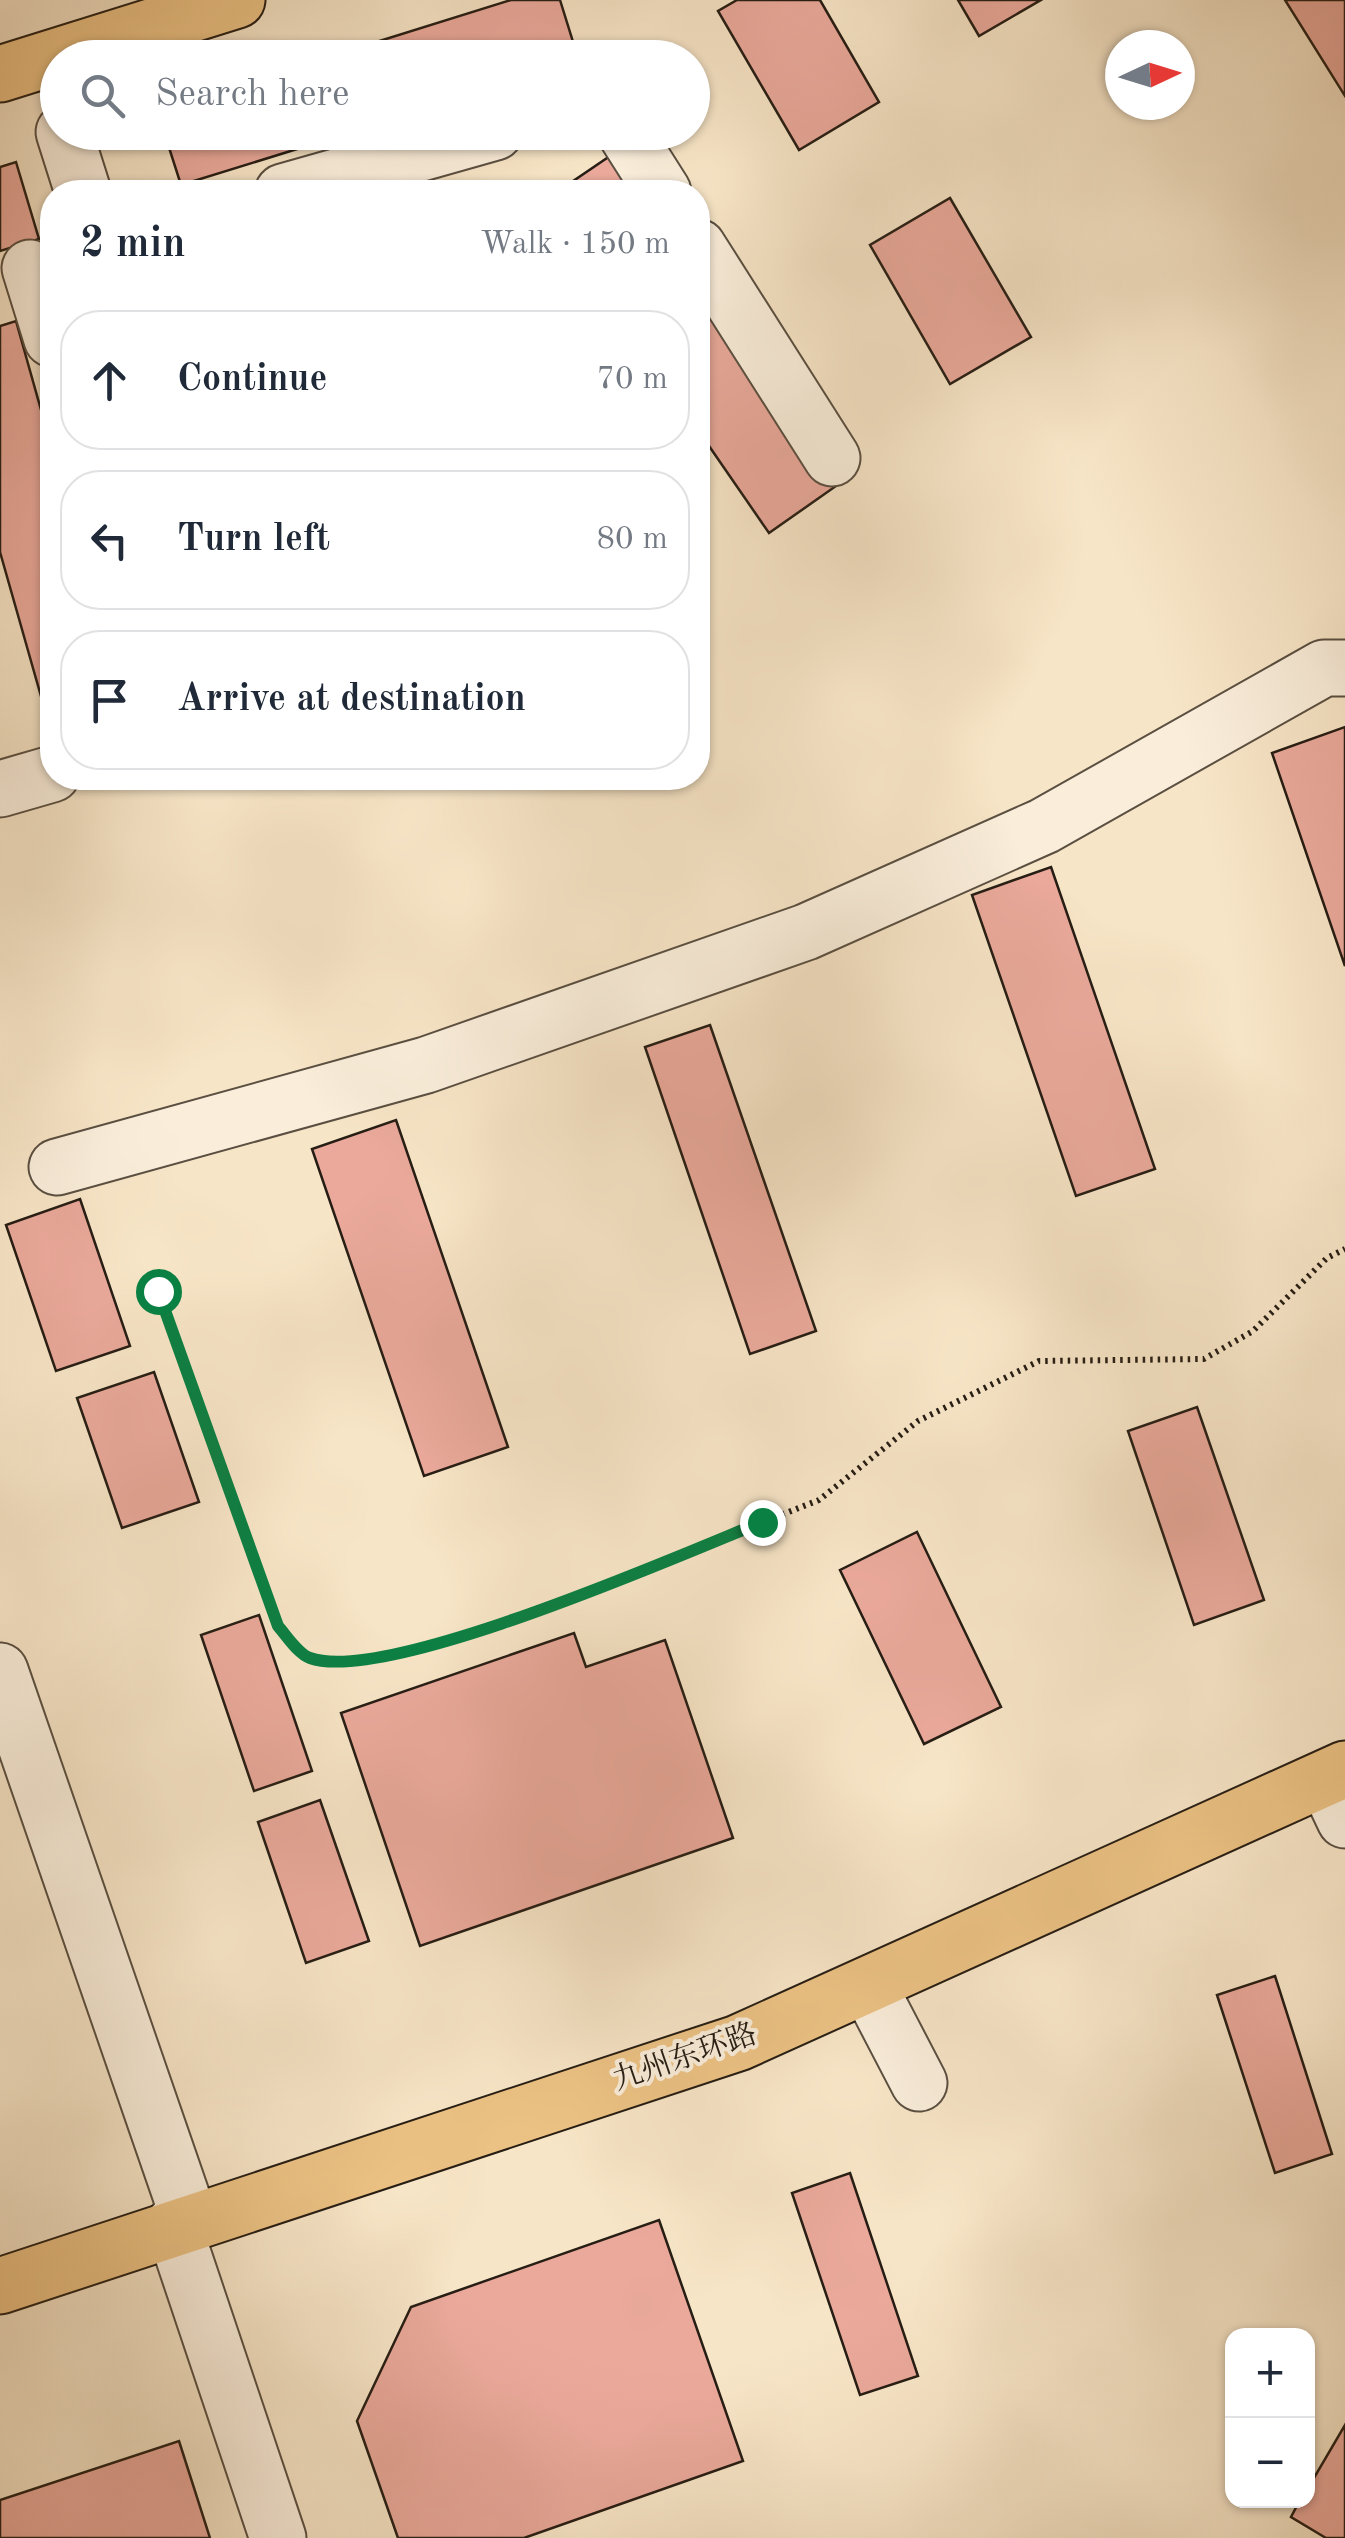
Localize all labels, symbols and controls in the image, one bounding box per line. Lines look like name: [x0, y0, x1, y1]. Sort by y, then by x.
north arrow: [1105, 30, 1195, 120]
search box: [40, 40, 710, 150]
icon: search: [75, 68, 130, 123]
text: Search here: [155, 76, 350, 114]
text: 2 min: [80, 224, 186, 266]
text: Walk · 150 m: [480, 229, 670, 261]
icon: ahead: [82, 353, 137, 408]
text: Continue: [177, 361, 327, 399]
text: 70 m: [597, 364, 668, 396]
icon: left: [82, 513, 137, 568]
text: Turn left: [177, 521, 330, 559]
text: 80 m: [597, 524, 668, 556]
icon: arrive: [82, 673, 137, 728]
text: Arrive at destination: [177, 681, 526, 719]
route start: [136, 1269, 182, 1315]
route end: [740, 1500, 786, 1546]
street label: 九州东环路: [608, 2017, 761, 2097]
map controls: [1225, 2328, 1315, 2508]
button: +: [1225, 2328, 1315, 2418]
button: −: [1225, 2418, 1315, 2508]

